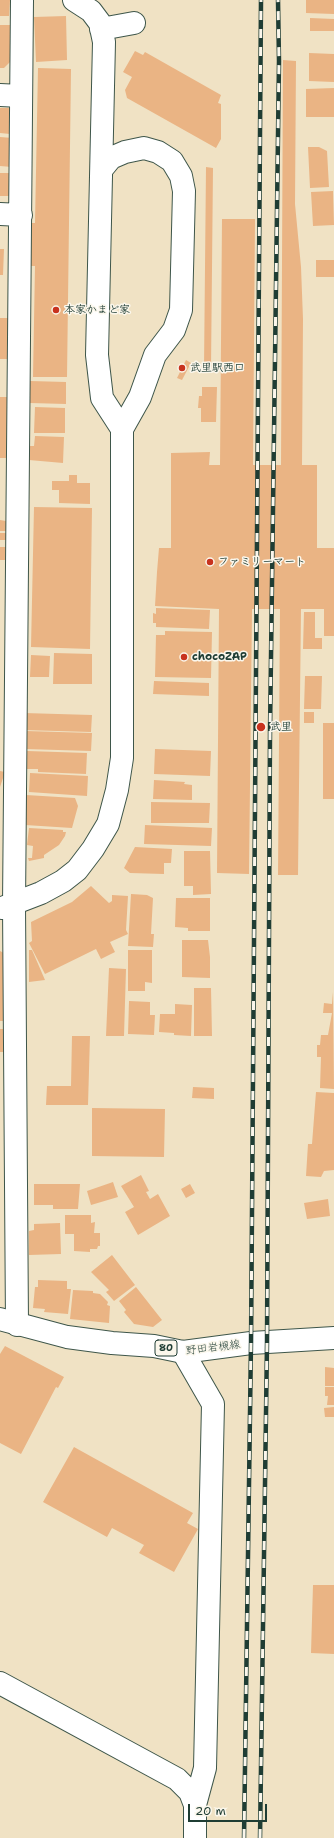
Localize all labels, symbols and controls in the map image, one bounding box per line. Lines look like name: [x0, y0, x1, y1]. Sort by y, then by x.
place label: 本家かまど家: [64, 303, 130, 317]
marker: 本家かまど家: [51, 305, 61, 315]
place label: 武里駅西口: [190, 361, 245, 375]
marker: 武里駅西口: [177, 363, 187, 373]
place label: ファミリーマート: [218, 555, 306, 569]
marker: ファミリーマート: [205, 557, 215, 567]
place label: chocoZAP: [192, 650, 247, 664]
marker: chocoZAP: [179, 652, 189, 662]
place label: 武里: [270, 720, 292, 734]
marker: 武里: [255, 721, 267, 733]
street label: 野田岩槻線: [185, 1338, 241, 1358]
road number: 80: [155, 1340, 177, 1356]
scale bar: [190, 1796, 269, 1822]
text: 20 m: [195, 1803, 226, 1819]

